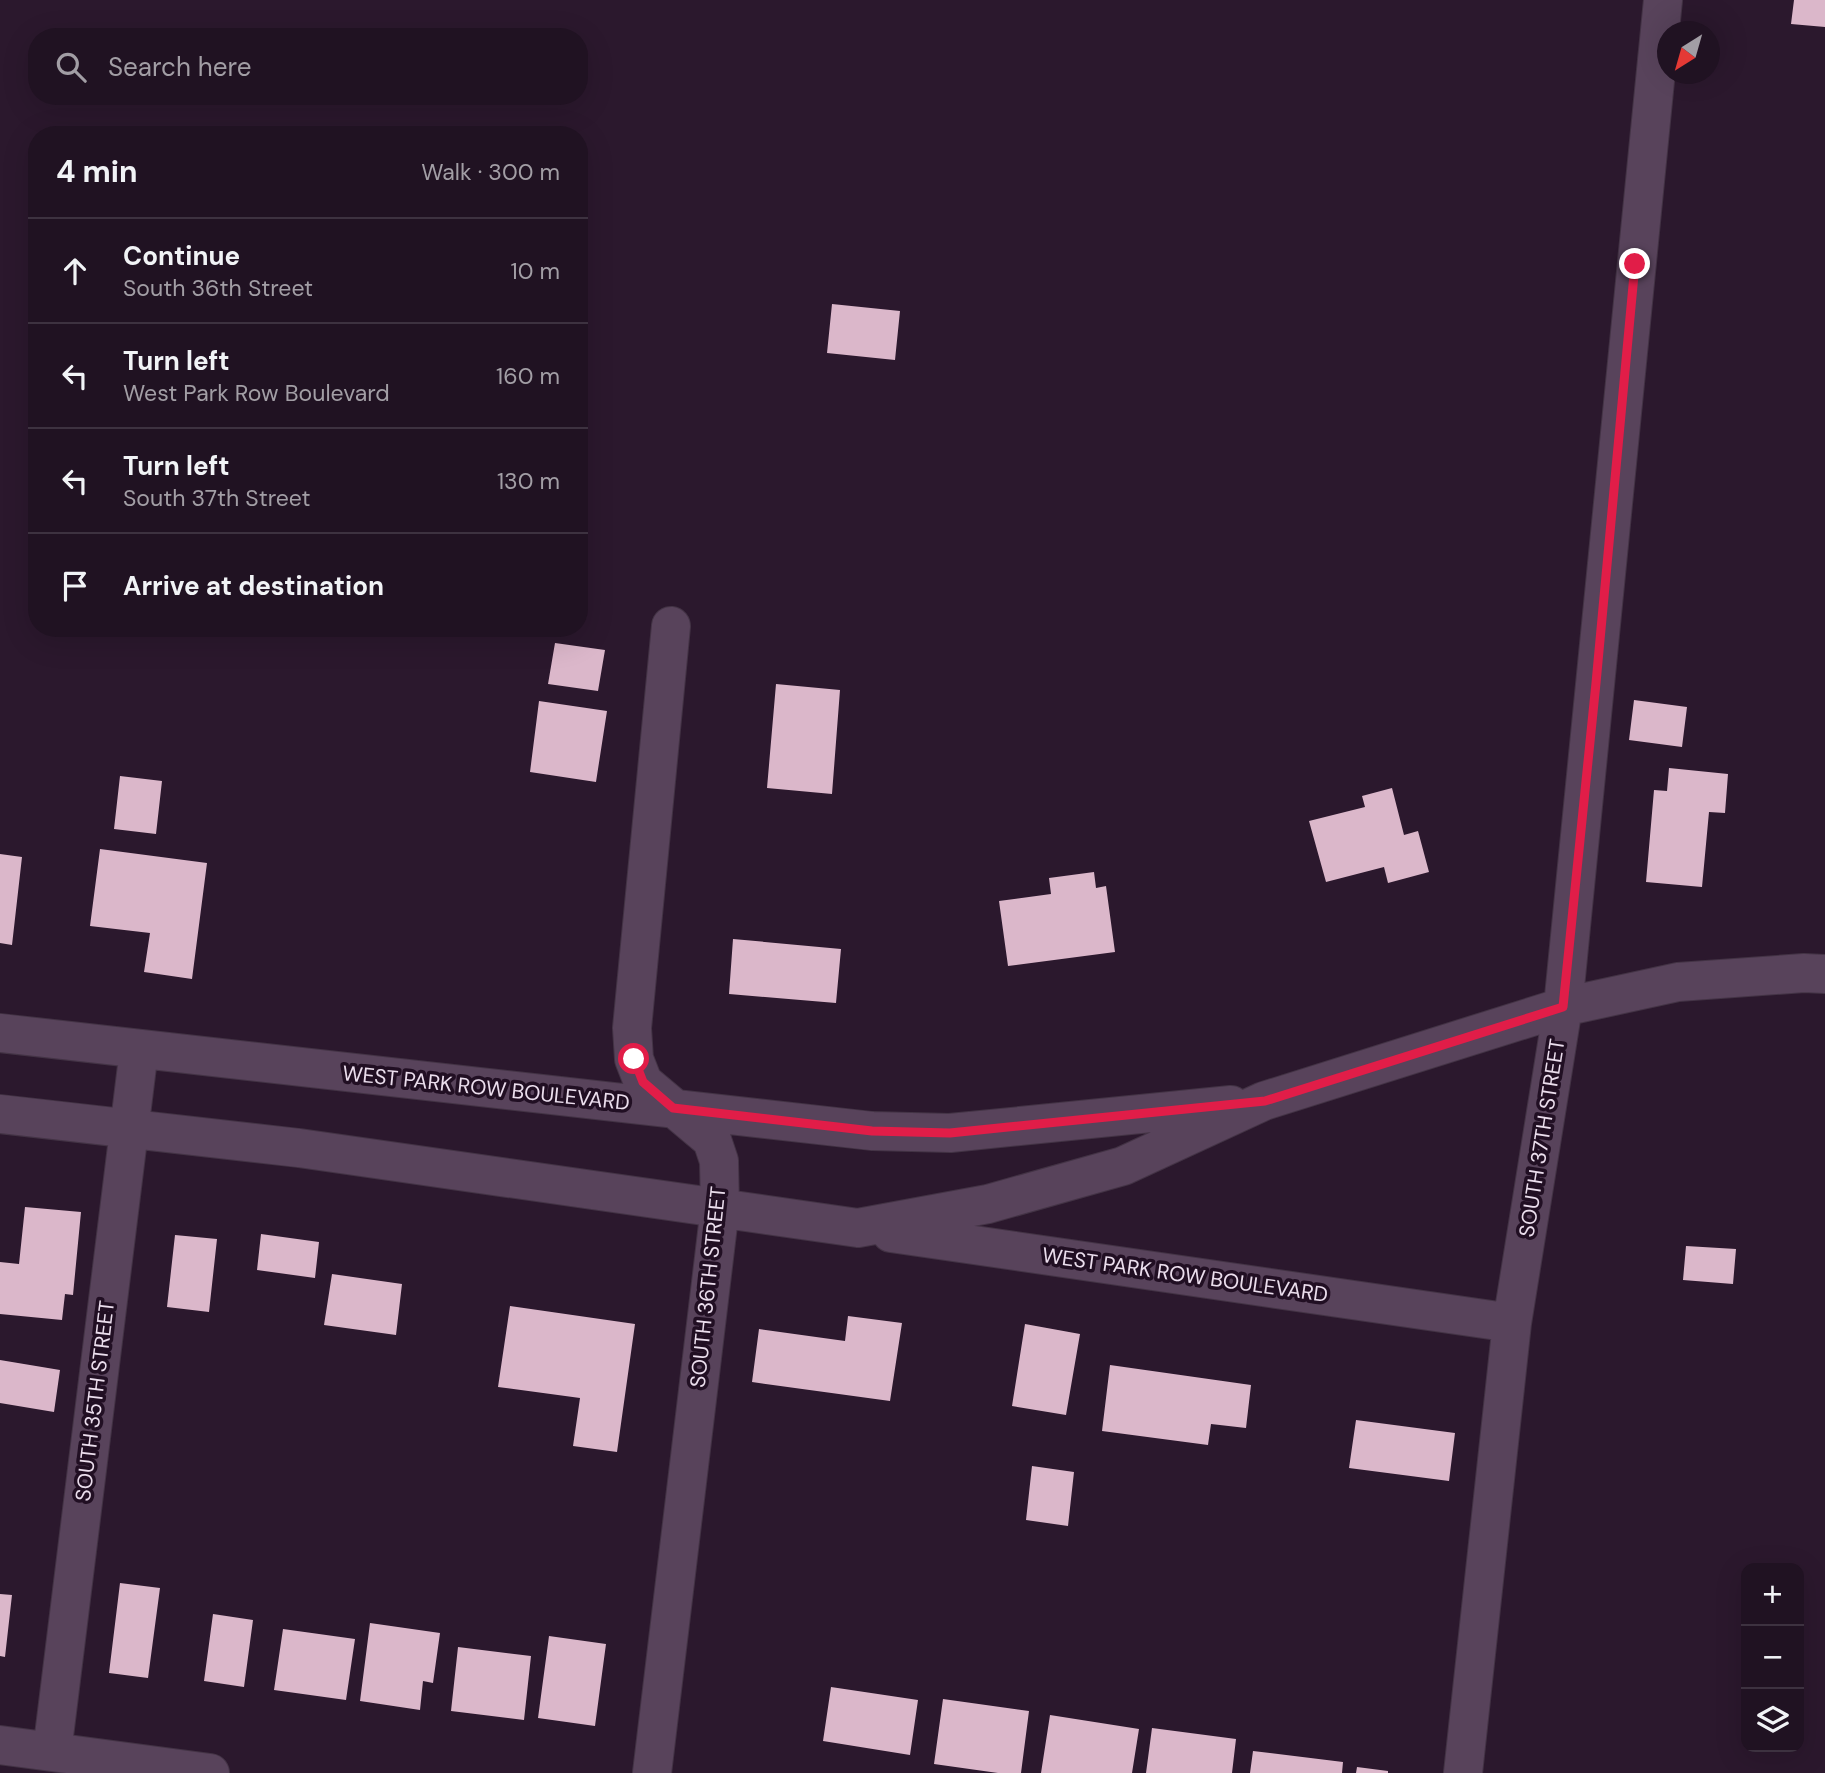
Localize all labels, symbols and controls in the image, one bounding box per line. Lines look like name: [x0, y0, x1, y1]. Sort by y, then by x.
north arrow: [1657, 21, 1720, 84]
search box: [28, 28, 588, 105]
icon: search: [52, 48, 90, 86]
text: Search here: [108, 50, 251, 84]
text: 4 min: [56, 152, 138, 191]
text: Walk · 300 m: [421, 157, 560, 187]
text: Continue: [123, 239, 240, 273]
route end: [1619, 248, 1650, 279]
icon: ahead: [56, 252, 94, 290]
text: 10 m: [510, 256, 560, 286]
text: South 36th Street: [123, 273, 313, 303]
text: Turn left: [123, 344, 230, 378]
icon: left: [56, 357, 94, 395]
text: 160 m: [496, 361, 560, 391]
text: West Park Row Boulevard: [123, 378, 390, 408]
text: Turn left: [123, 449, 230, 483]
icon: left: [56, 462, 94, 500]
text: 130 m: [497, 466, 560, 496]
text: South 37th Street: [123, 483, 311, 513]
icon: arrive: [56, 567, 94, 605]
text: Arrive at destination: [123, 569, 384, 603]
street label: SOUTH 37TH STREET: [1512, 1037, 1572, 1239]
route start: [618, 1043, 649, 1074]
street label: WEST PARK ROW BOULEVARD: [341, 1059, 631, 1117]
street label: SOUTH 36TH STREET: [684, 1185, 733, 1389]
street label: WEST PARK ROW BOULEVARD: [1040, 1241, 1330, 1309]
street label: SOUTH 35TH STREET: [69, 1299, 121, 1503]
map controls: [1741, 1563, 1804, 1752]
button: +: [1741, 1563, 1804, 1626]
button: −: [1741, 1626, 1804, 1689]
button: layers: [1741, 1689, 1804, 1752]

